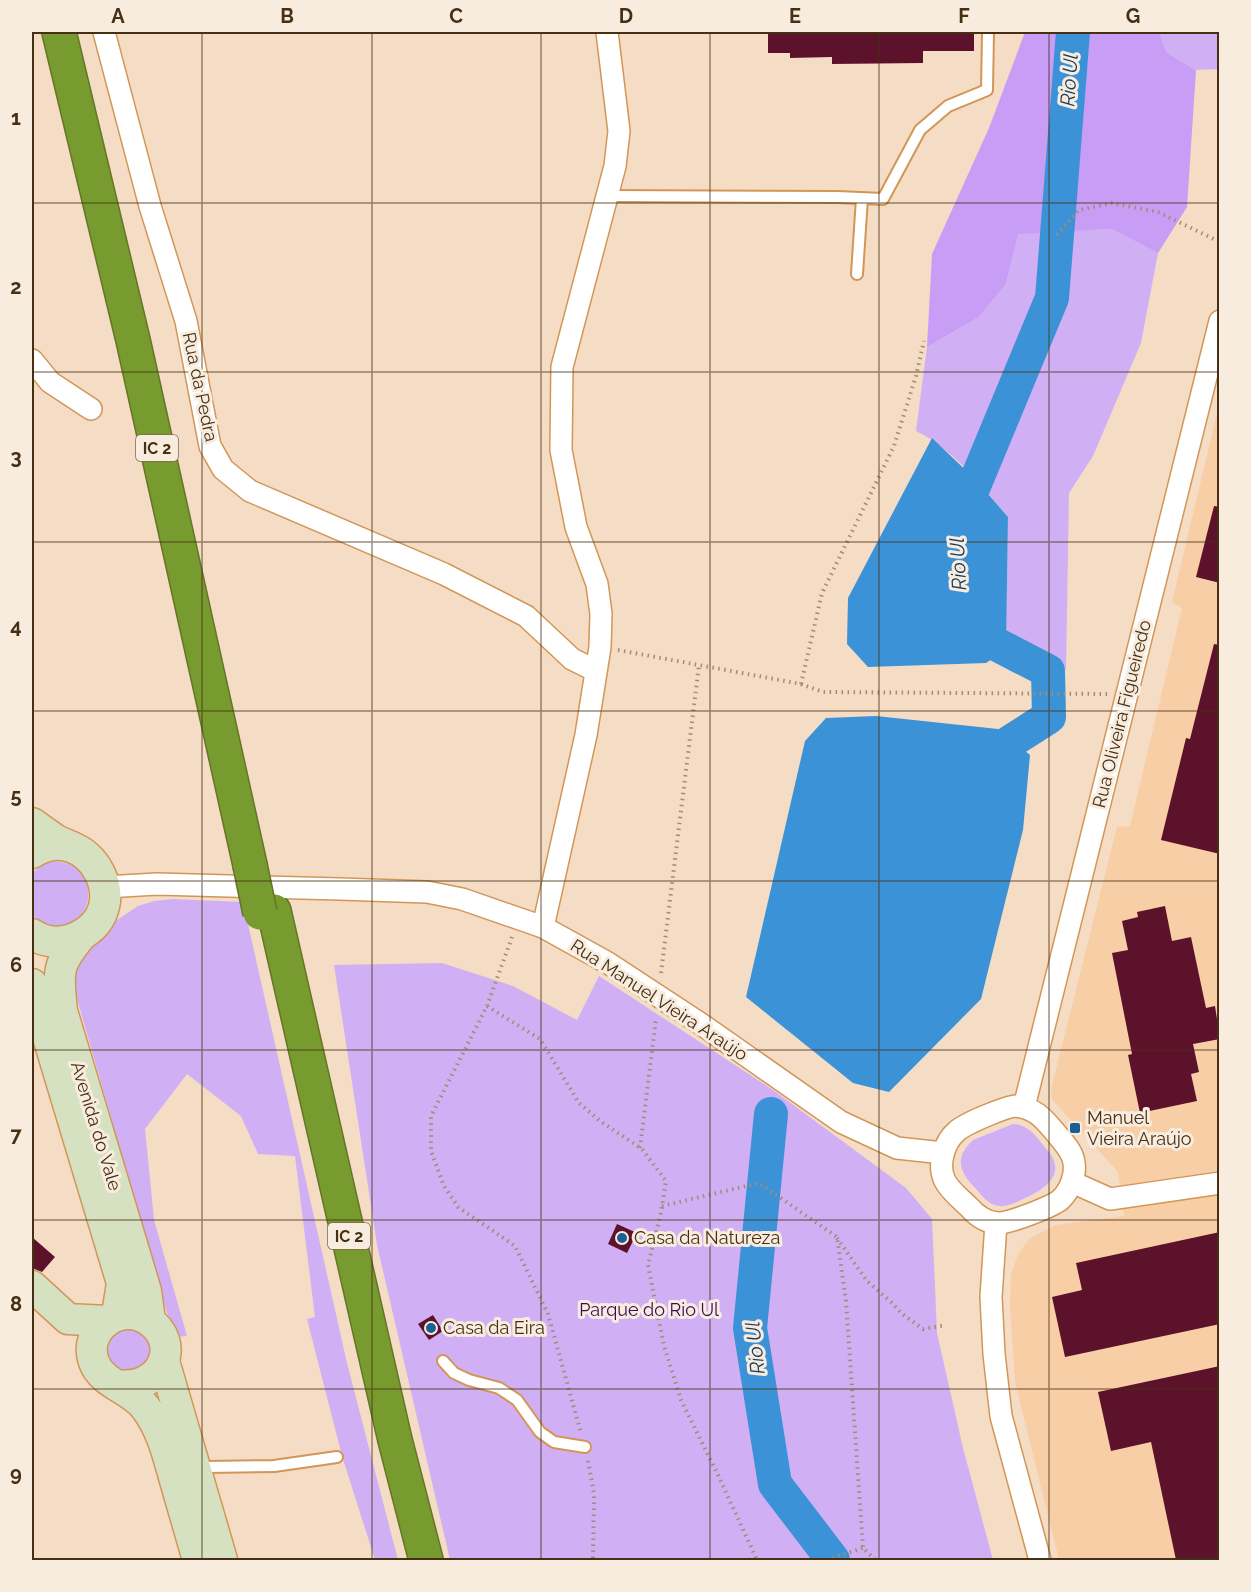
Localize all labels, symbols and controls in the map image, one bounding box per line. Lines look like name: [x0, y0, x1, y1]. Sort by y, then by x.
text: A: [111, 4, 125, 28]
text: B: [280, 4, 294, 28]
text: C: [449, 4, 463, 28]
text: D: [619, 4, 633, 28]
text: E: [789, 4, 801, 28]
text: F: [958, 4, 970, 28]
text: G: [1126, 4, 1140, 28]
water label: Rio Ul: [1055, 53, 1083, 107]
text: 1: [11, 106, 21, 130]
text: 2: [10, 275, 22, 299]
street label: Rua da Pedra: [179, 330, 222, 443]
road number: IC 2: [136, 435, 178, 461]
text: 3: [10, 445, 22, 469]
water label: Rio Ul: [945, 537, 971, 591]
text: 4: [10, 614, 22, 638]
street label: Rua Oliveira Figueiredo: [1088, 618, 1155, 810]
text: 5: [10, 784, 22, 808]
street label: Rua Manuel Vieira Araújo: [567, 934, 752, 1065]
text: 6: [10, 953, 22, 977]
street label: Avenida do Vale: [67, 1059, 126, 1193]
place label: Manuel Vieira Araújo: [1087, 1107, 1192, 1149]
marker: Manuel Vieira Araújo: [1068, 1121, 1082, 1135]
text: 7: [10, 1123, 22, 1147]
road number: IC 2: [328, 1223, 370, 1249]
place label: Casa da Natureza: [634, 1227, 780, 1248]
marker: Casa da Natureza: [615, 1231, 629, 1245]
text: 8: [10, 1292, 22, 1316]
park label: Parque do Rio Ul: [579, 1299, 719, 1320]
place label: Casa da Eira: [443, 1317, 545, 1338]
water label: Rio Ul: [740, 1320, 770, 1376]
marker: Casa da Eira: [424, 1321, 438, 1335]
text: 9: [10, 1462, 22, 1486]

